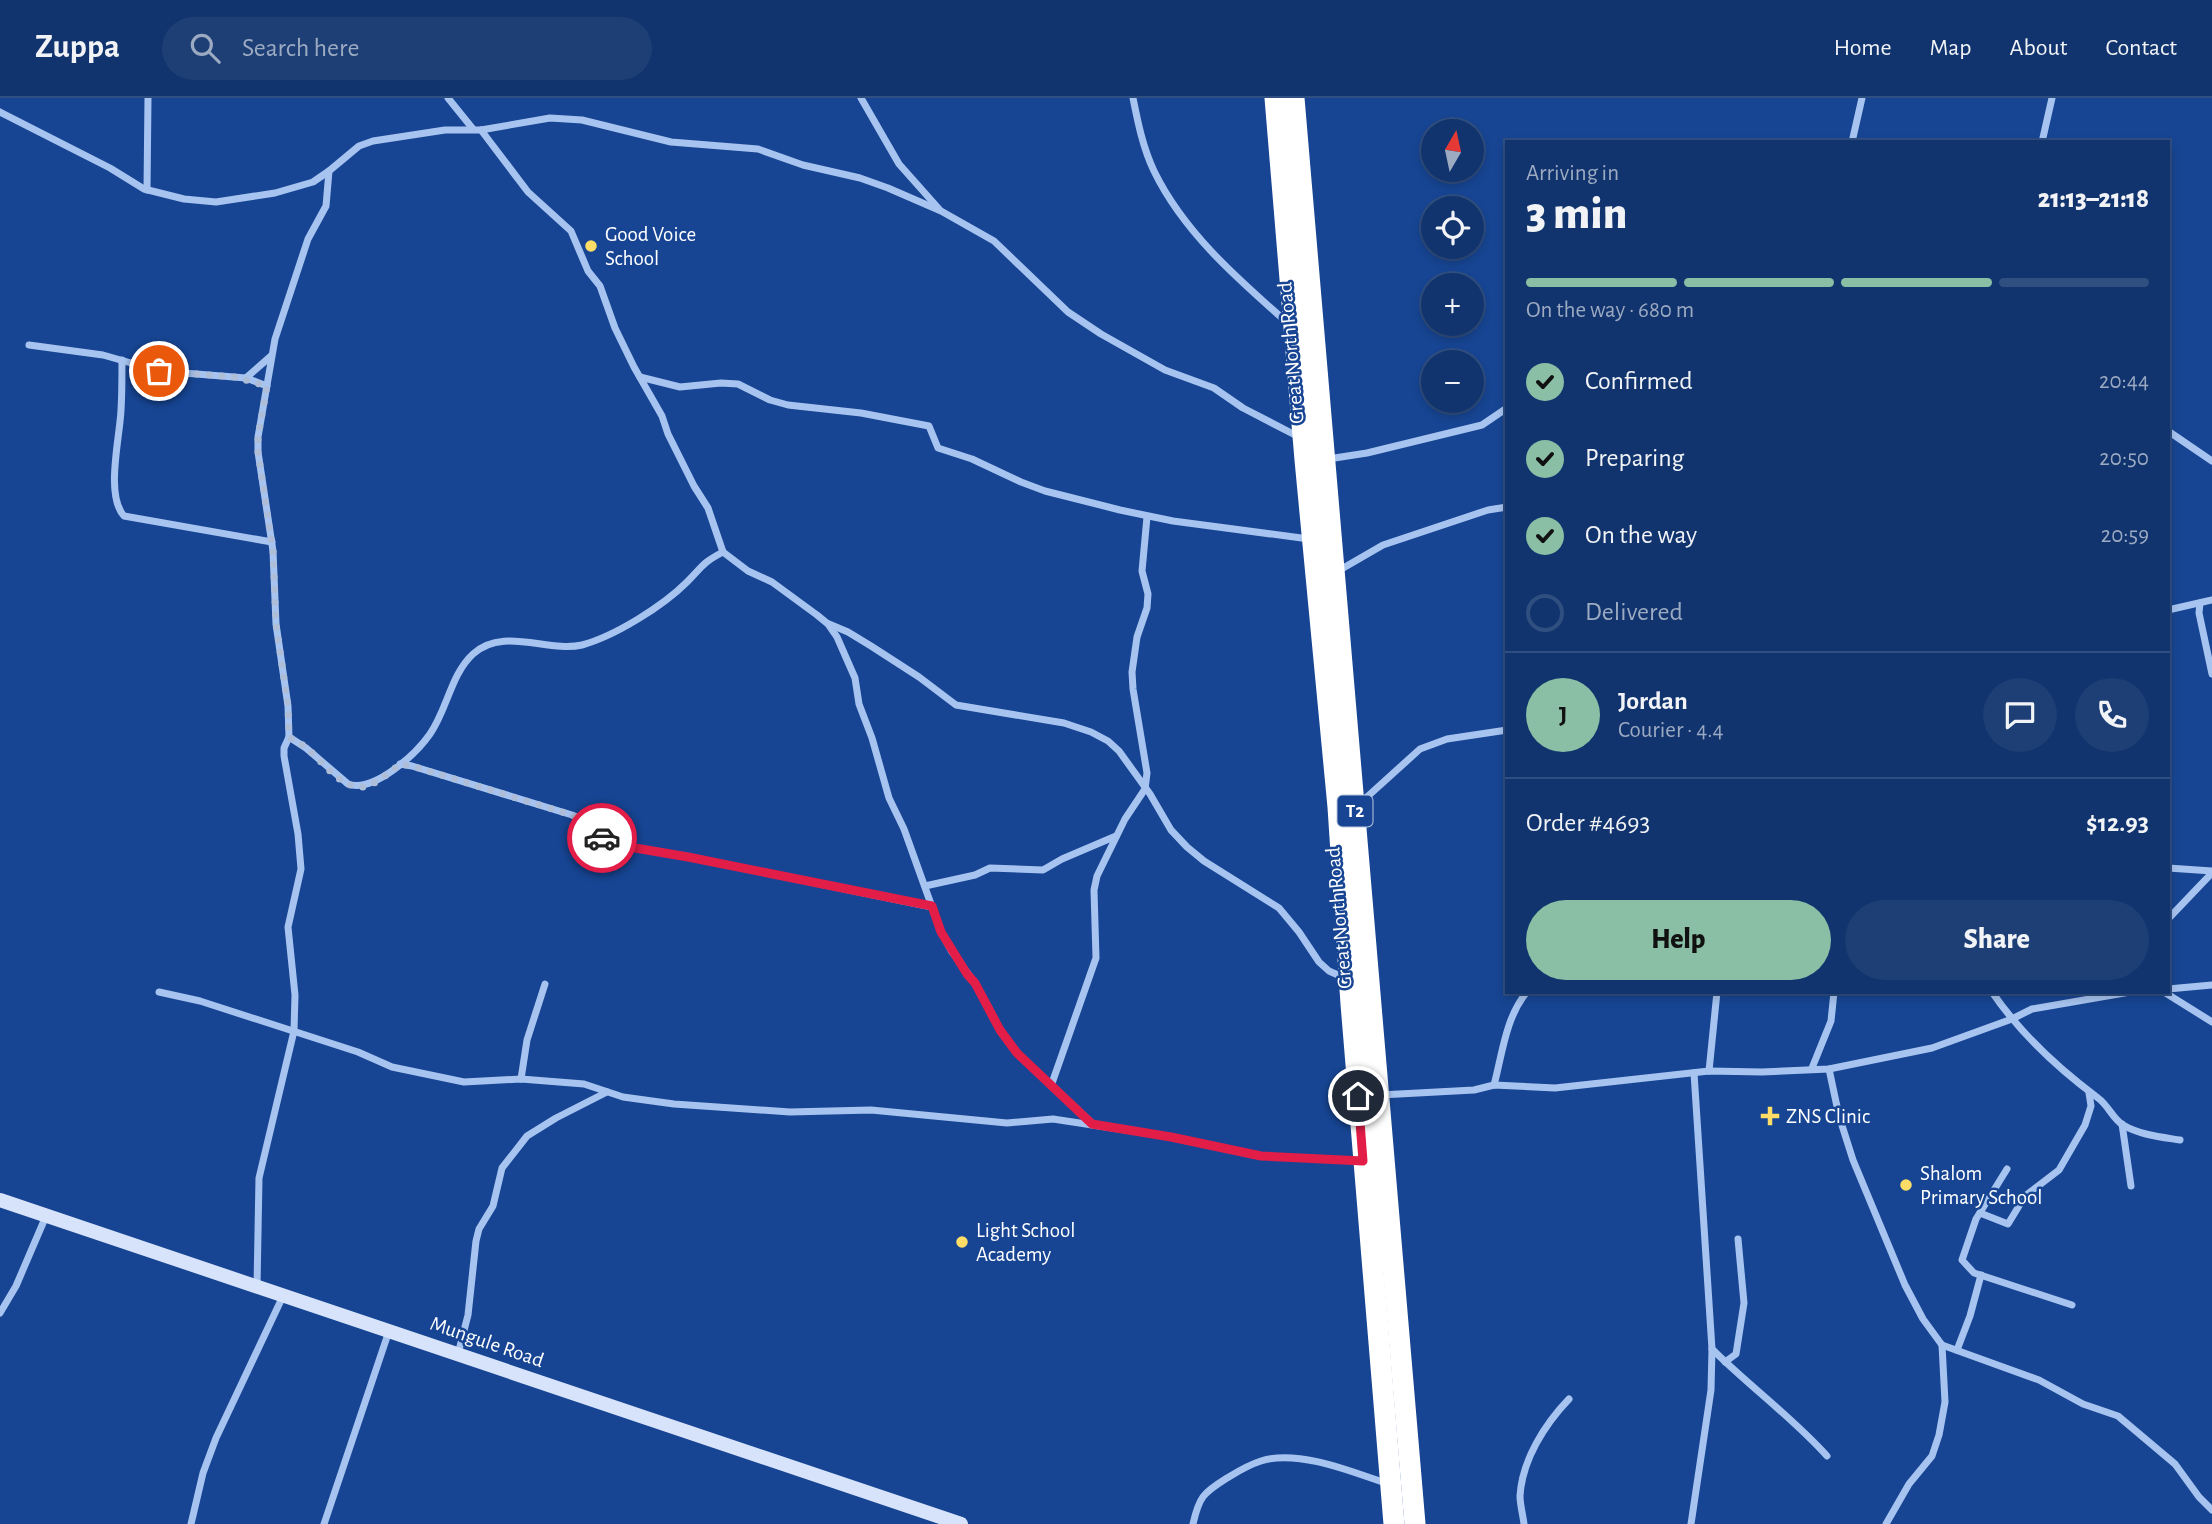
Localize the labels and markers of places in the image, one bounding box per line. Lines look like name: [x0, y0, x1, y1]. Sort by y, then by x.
place label: Good Voice School: [605, 224, 696, 269]
marker: Good Voice School: [583, 238, 599, 254]
pin: [129, 341, 189, 401]
pin: [1328, 1066, 1388, 1126]
marker: ZNS Clinic: [1760, 1106, 1780, 1126]
place label: ZNS Clinic: [1786, 1106, 1870, 1127]
place label: Shalom Primary School: [1920, 1163, 2043, 1208]
marker: Shalom Primary School: [1898, 1177, 1914, 1193]
place label: Light School Academy: [976, 1220, 1075, 1265]
marker: Light School Academy: [954, 1234, 970, 1250]

